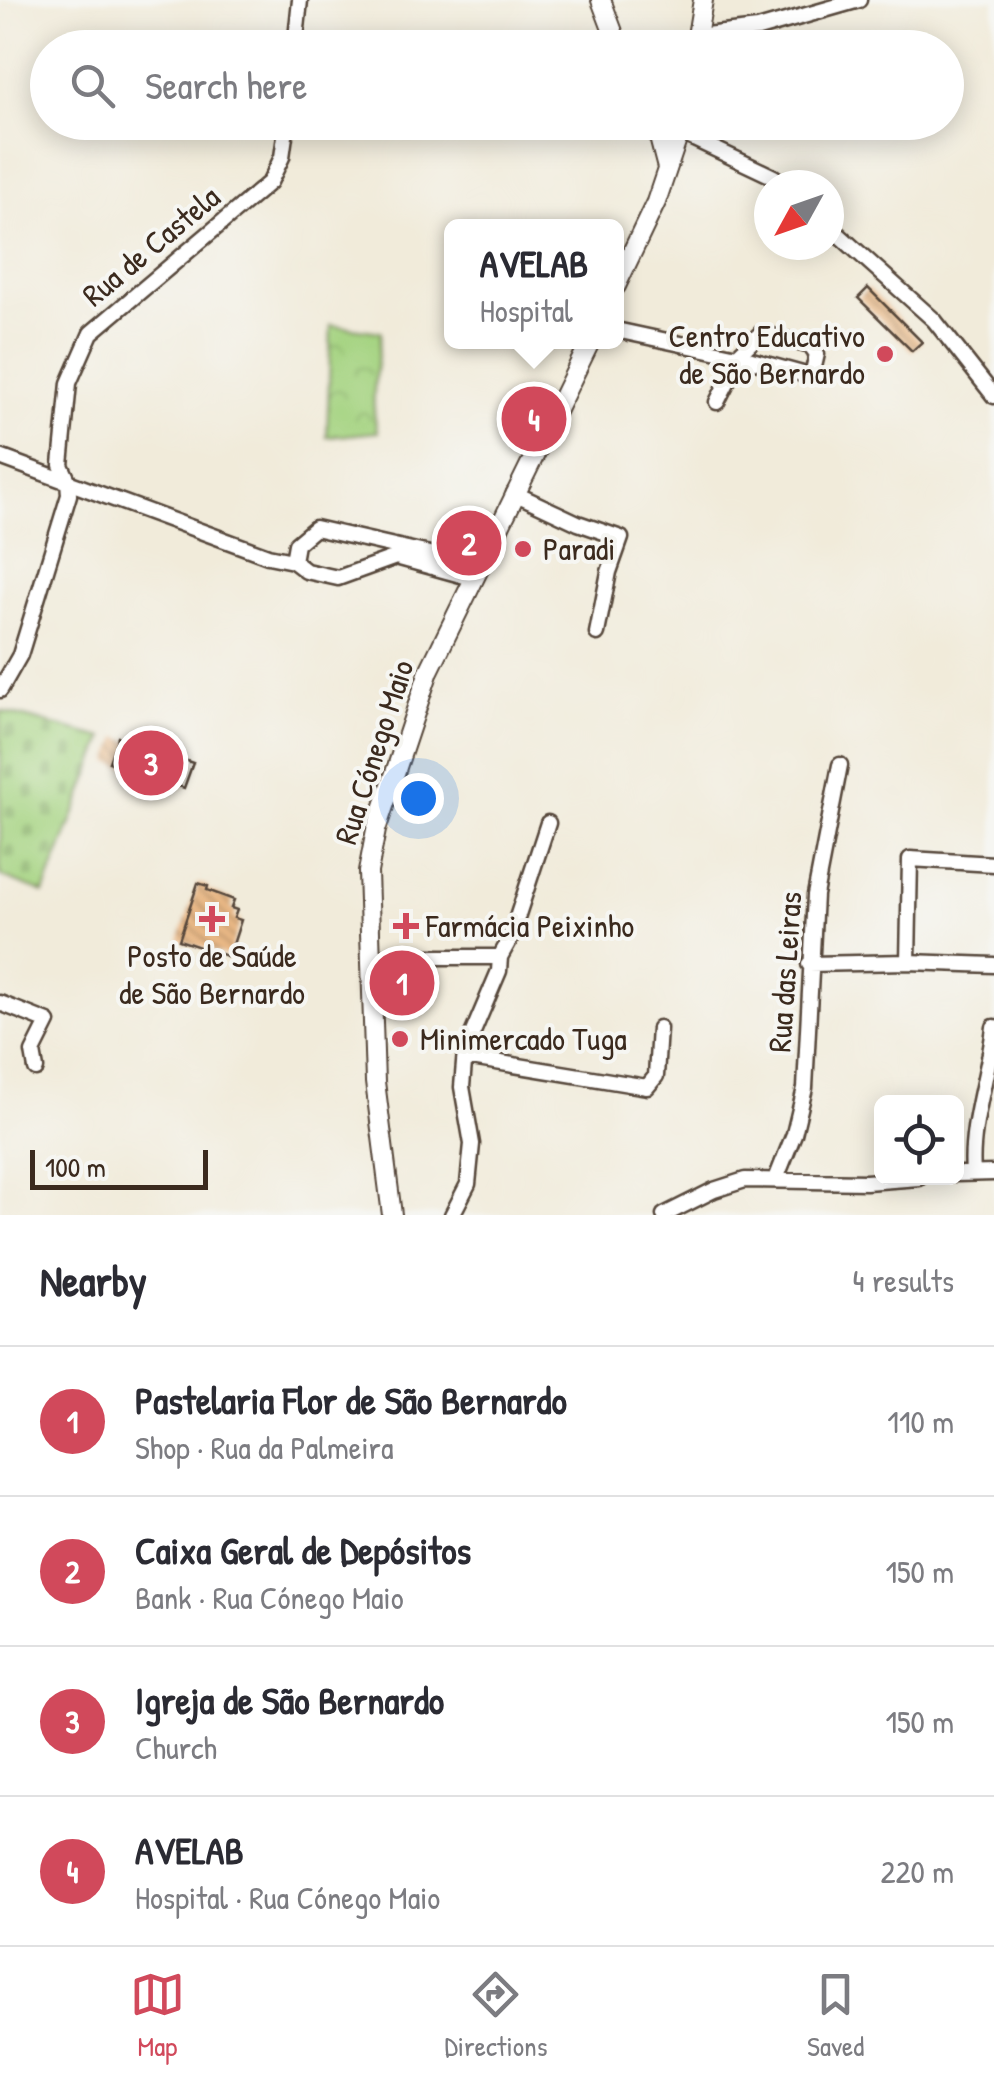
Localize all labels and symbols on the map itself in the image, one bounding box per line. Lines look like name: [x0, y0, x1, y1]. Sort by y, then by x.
north arrow: [754, 170, 844, 260]
street label: Rua de Castela: [73, 175, 228, 316]
place label: Centro Educativo de São Bernardo: [668, 314, 865, 394]
marker: Centro Educativo de São Bernardo: [874, 343, 896, 365]
pin: 4: [502, 382, 566, 456]
pin: 2: [436, 506, 502, 580]
place label: Paradi: [543, 527, 615, 570]
marker: Paradi: [512, 538, 534, 560]
street label: Rua Cónego Maio: [324, 654, 424, 849]
pin: 3: [118, 726, 184, 800]
your location: [393, 773, 444, 824]
street label: Rua das Leiras: [757, 890, 812, 1054]
place label: Farmácia Peixinho: [425, 904, 634, 947]
marker: Posto de Saúde de São Bernardo: [199, 906, 225, 932]
marker: Farmácia Peixinho: [395, 915, 417, 937]
place label: Posto de Saúde de São Bernardo: [119, 934, 305, 1014]
pin: 1: [370, 946, 434, 1020]
place label: Minimercado Tuga: [420, 1017, 627, 1060]
marker: Minimercado Tuga: [389, 1028, 411, 1050]
scale bar: [30, 1145, 208, 1190]

